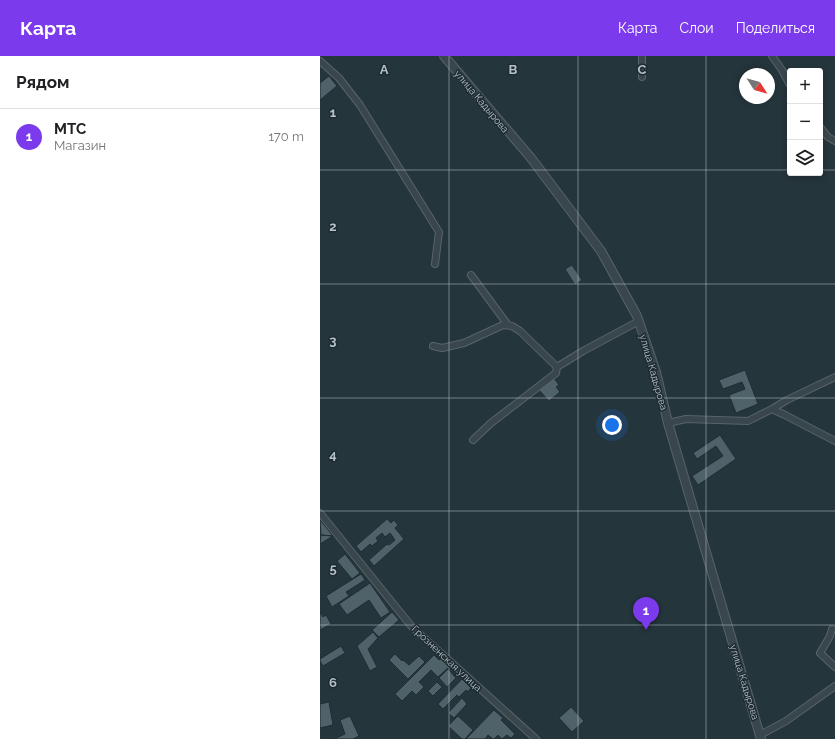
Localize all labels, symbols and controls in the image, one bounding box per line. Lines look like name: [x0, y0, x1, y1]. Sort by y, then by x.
text: Карта: [20, 17, 76, 39]
text: Карта: [618, 20, 657, 36]
text: Слои: [679, 20, 714, 36]
text: Поделиться: [736, 20, 815, 36]
text: A: [380, 62, 389, 77]
text: B: [509, 62, 518, 77]
text: C: [638, 62, 647, 77]
street label: улица Кадырова: [452, 68, 511, 135]
north arrow: [739, 68, 775, 104]
map controls: [787, 68, 823, 176]
button: +: [787, 68, 823, 104]
text: Рядом: [16, 72, 69, 92]
button: −: [787, 104, 823, 140]
text: 1: [330, 105, 337, 120]
text: МТС: [54, 120, 86, 138]
text: 1: [26, 129, 32, 144]
text: 170 m: [268, 129, 304, 144]
text: Магазин: [54, 138, 106, 153]
button: layers: [787, 140, 823, 176]
text: 2: [329, 219, 337, 234]
text: 3: [329, 333, 337, 348]
street label: улица Кадырова: [637, 333, 670, 411]
your location: [602, 415, 622, 435]
text: 4: [329, 447, 337, 462]
text: 5: [329, 561, 337, 576]
pin: 1: [633, 597, 659, 630]
street label: Грозненская улица: [410, 623, 484, 694]
street label: улица Кадырова: [728, 643, 761, 721]
text: 6: [329, 675, 337, 690]

